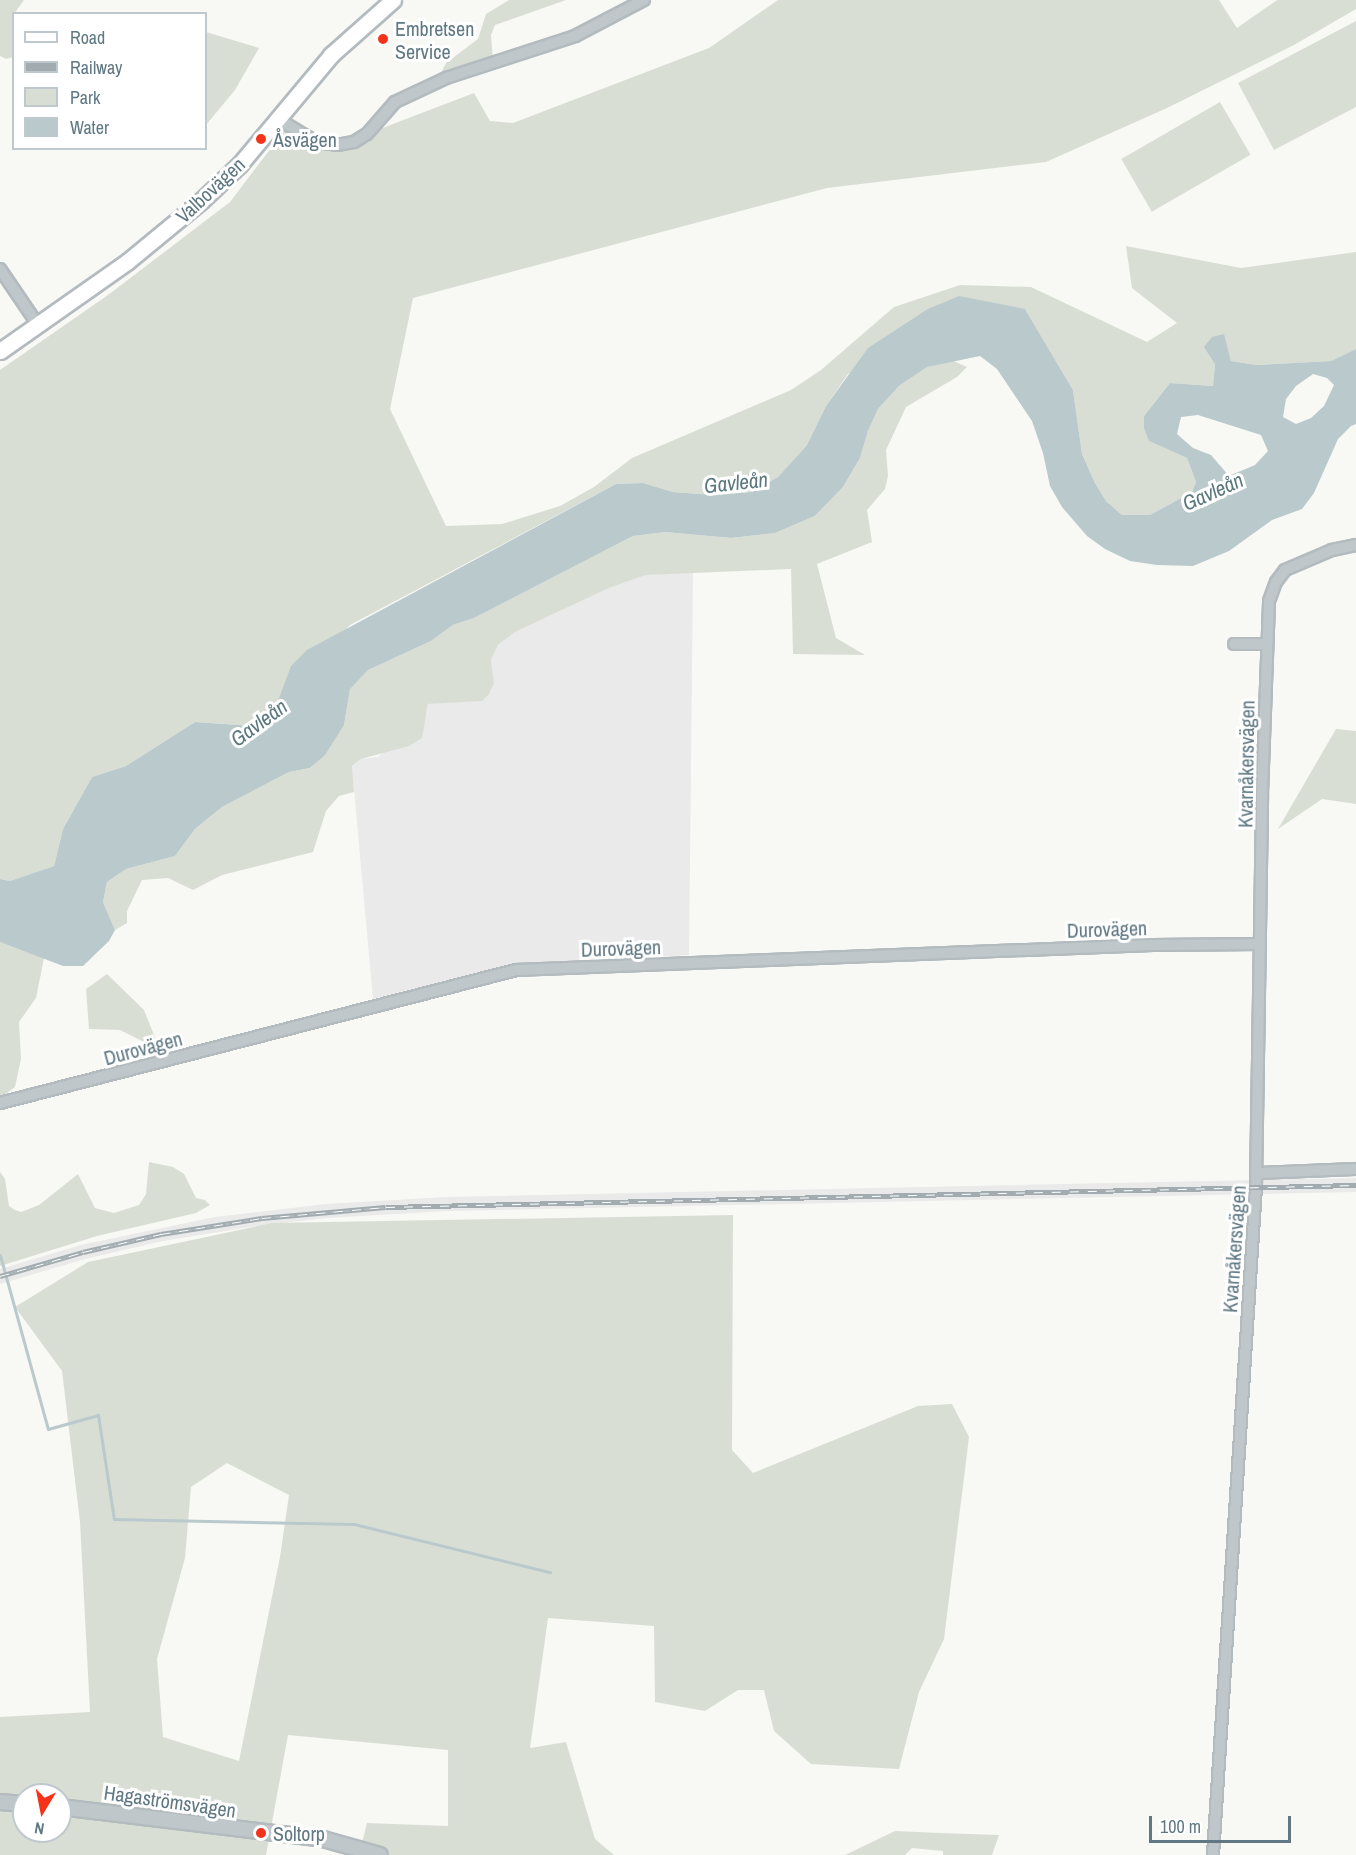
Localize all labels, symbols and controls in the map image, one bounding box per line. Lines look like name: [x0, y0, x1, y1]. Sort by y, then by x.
legend: [12, 12, 207, 150]
place label: Embretsen Service: [395, 16, 474, 63]
text: Road: [70, 25, 105, 50]
marker: Embretsen Service: [376, 32, 390, 46]
text: Railway: [70, 55, 123, 80]
text: Park: [70, 85, 100, 110]
text: Water: [70, 115, 109, 140]
place label: Åsvägen: [273, 127, 337, 151]
marker: Åsvägen: [254, 132, 268, 146]
street label: Valbovägen: [171, 152, 249, 228]
water label: Gavleån: [703, 467, 769, 499]
water label: Gavleån: [1179, 467, 1247, 517]
water label: Gavleån: [226, 694, 292, 752]
street label: Kvarnåkersvägen: [1233, 700, 1259, 828]
street label: Durovägen: [1066, 916, 1148, 942]
street label: Durovägen: [580, 935, 662, 961]
street label: Durovägen: [101, 1026, 185, 1070]
street label: Kvarnåkersvägen: [1218, 1185, 1250, 1313]
street label: Hagaströmsvägen: [102, 1780, 238, 1822]
north arrow: [12, 1783, 72, 1843]
scale bar: [1152, 1804, 1294, 1842]
text: 100 m: [1160, 1814, 1201, 1839]
text: N: [33, 1817, 46, 1840]
place label: Soltorp: [273, 1821, 325, 1845]
marker: Soltorp: [254, 1826, 268, 1840]

